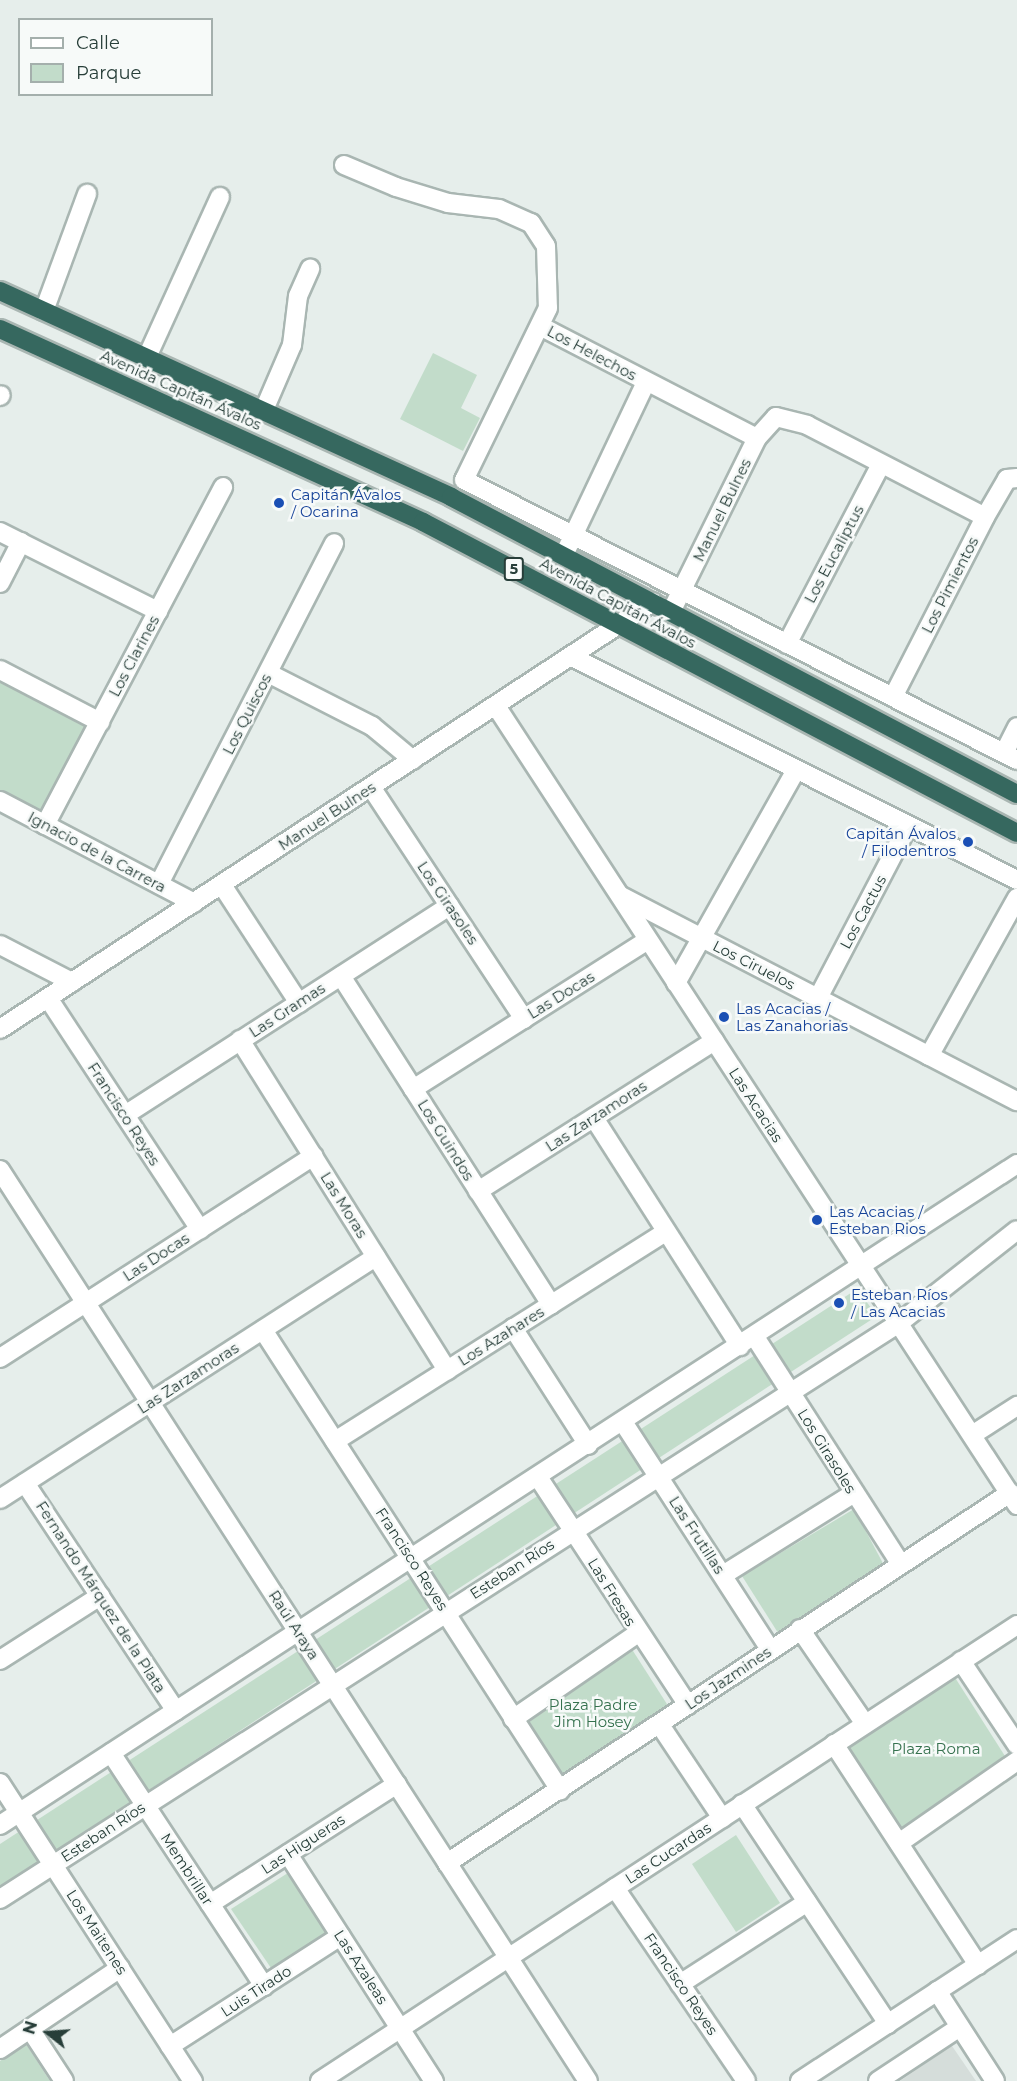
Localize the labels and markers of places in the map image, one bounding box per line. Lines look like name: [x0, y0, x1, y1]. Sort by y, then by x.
place label: Capitán Ávalos / Ocarina: [291, 485, 401, 520]
marker: Capitán Ávalos / Ocarina: [272, 496, 286, 510]
place label: Capitán Ávalos / Filodentros: [846, 824, 956, 859]
marker: Capitán Ávalos / Filodentros: [961, 835, 975, 849]
place label: Las Acacias / Las Zanahorias: [736, 999, 848, 1034]
marker: Las Acacias / Las Zanahorias: [717, 1010, 731, 1024]
place label: Las Acacias / Esteban Rios: [829, 1202, 926, 1237]
marker: Las Acacias / Esteban Rios: [810, 1213, 824, 1227]
place label: Esteban Ríos / Las Acacias: [851, 1285, 948, 1320]
marker: Esteban Ríos / Las Acacias: [832, 1296, 846, 1310]

